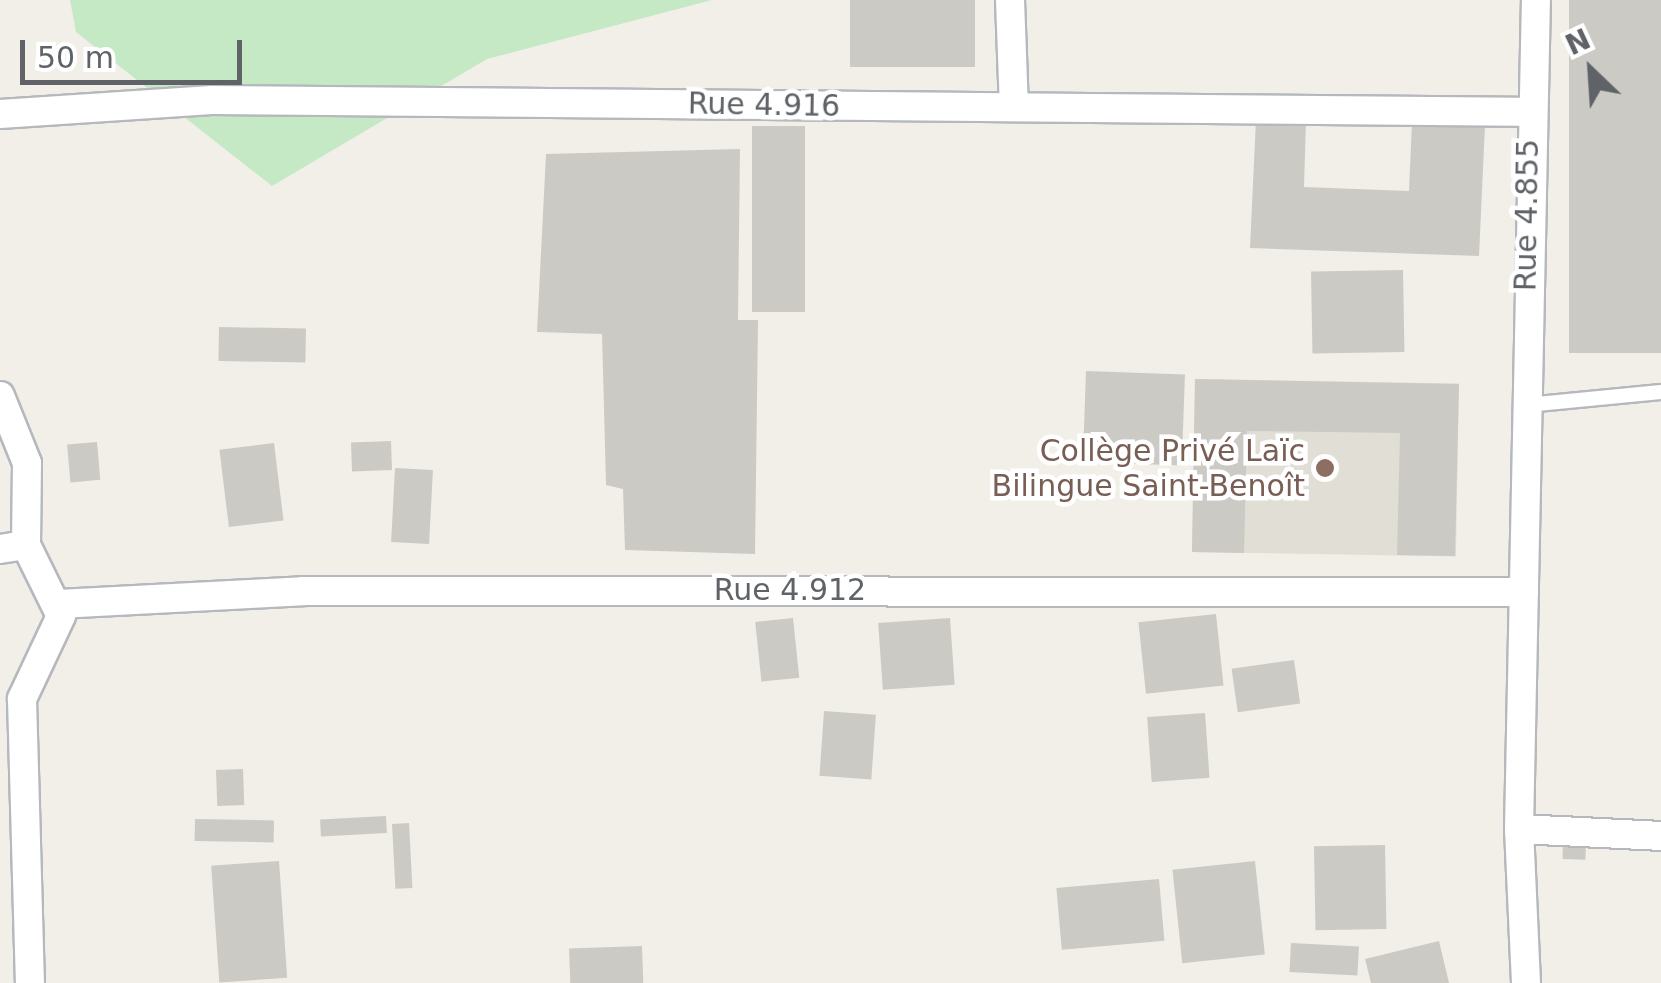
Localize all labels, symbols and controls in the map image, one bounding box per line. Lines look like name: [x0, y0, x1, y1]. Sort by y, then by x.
scale bar: [25, 20, 248, 82]
north arrow: [1541, 20, 1641, 120]
text: N: [1561, 22, 1596, 62]
text: 50 m: [37, 40, 114, 75]
street label: Rue 4.916: [688, 86, 840, 124]
street label: Rue 4.855: [1508, 139, 1546, 291]
place label: Collège Privé Laïc Bilingue Saint-Benoît: [992, 433, 1305, 504]
marker: Collège Privé Laïc Bilingue Saint-Benoît: [1314, 457, 1336, 479]
street label: Rue 4.912: [714, 572, 866, 608]

